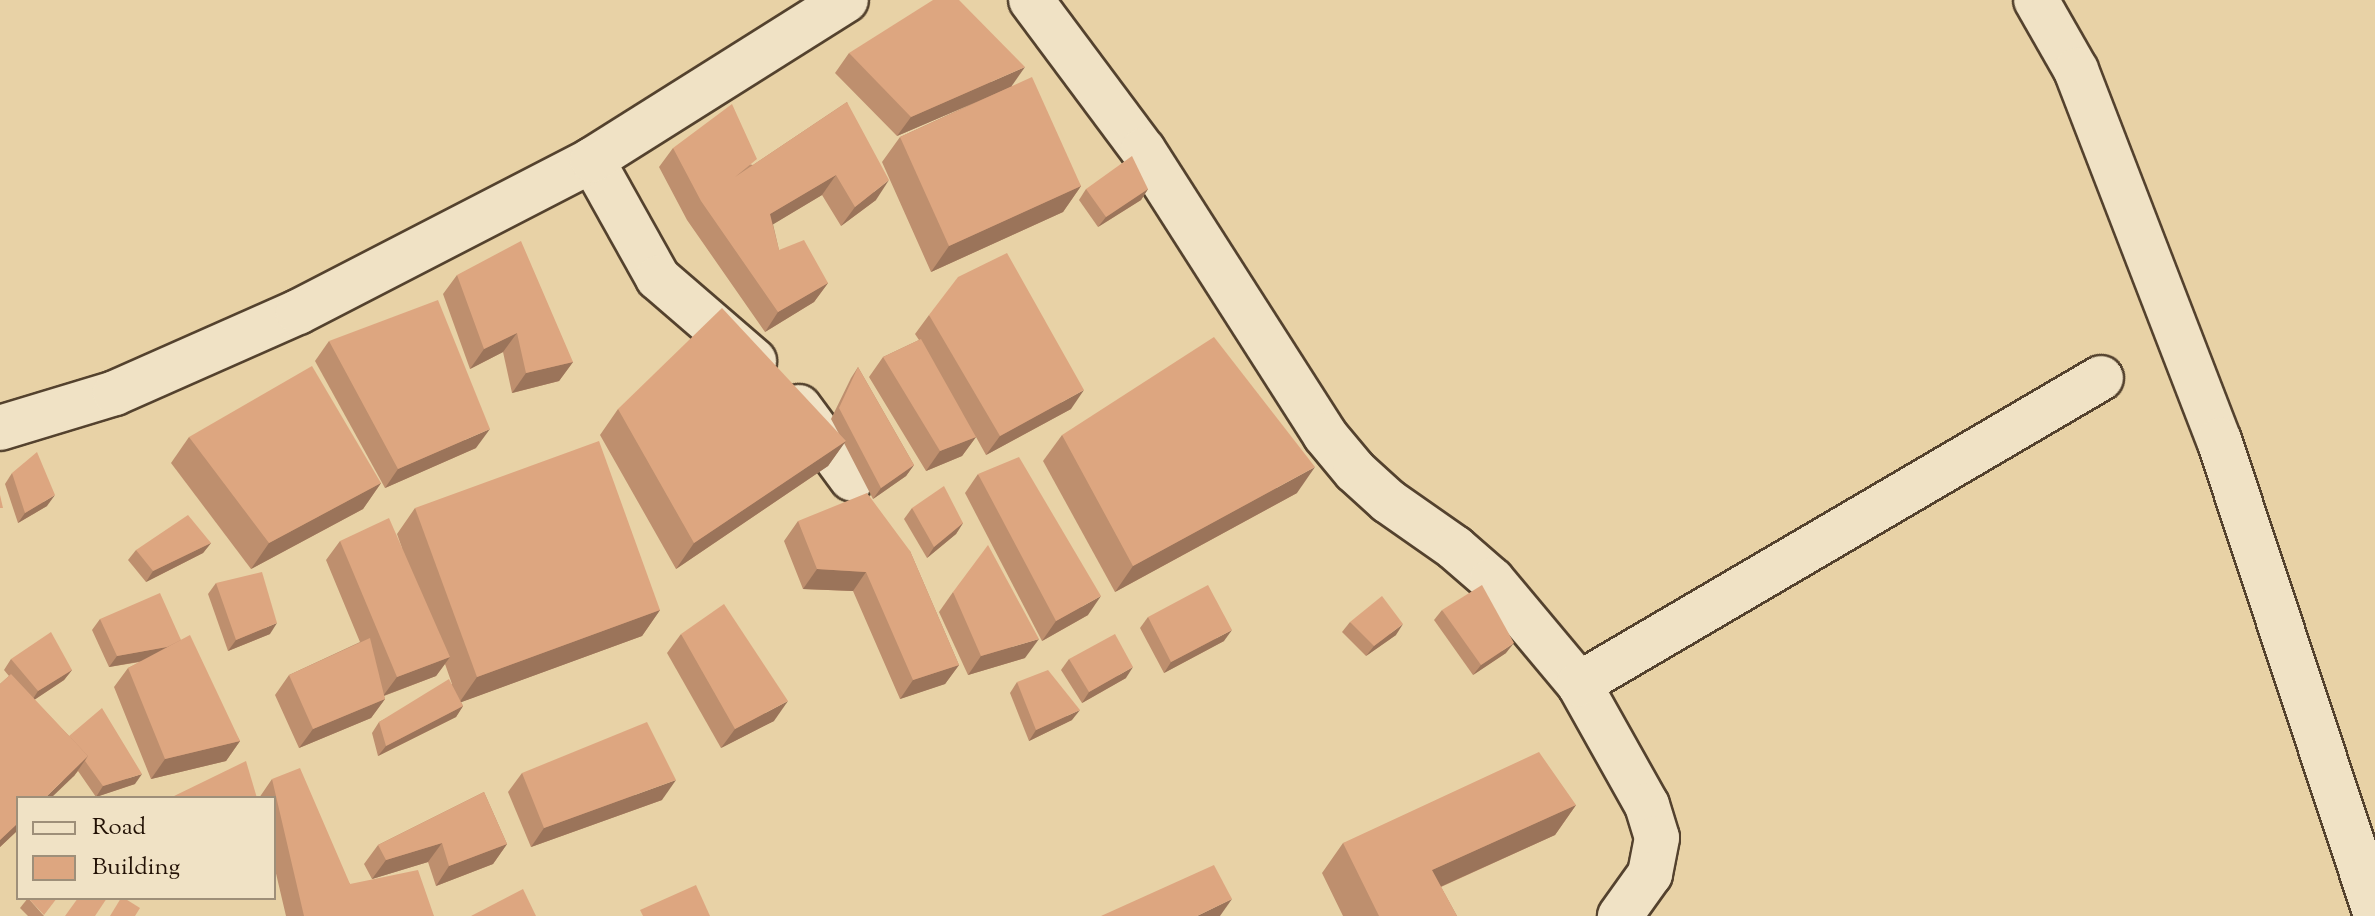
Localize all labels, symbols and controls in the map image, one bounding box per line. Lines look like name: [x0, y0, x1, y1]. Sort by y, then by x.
legend: [16, 796, 276, 900]
text: Road: [92, 811, 146, 845]
text: Building: [92, 851, 180, 885]

